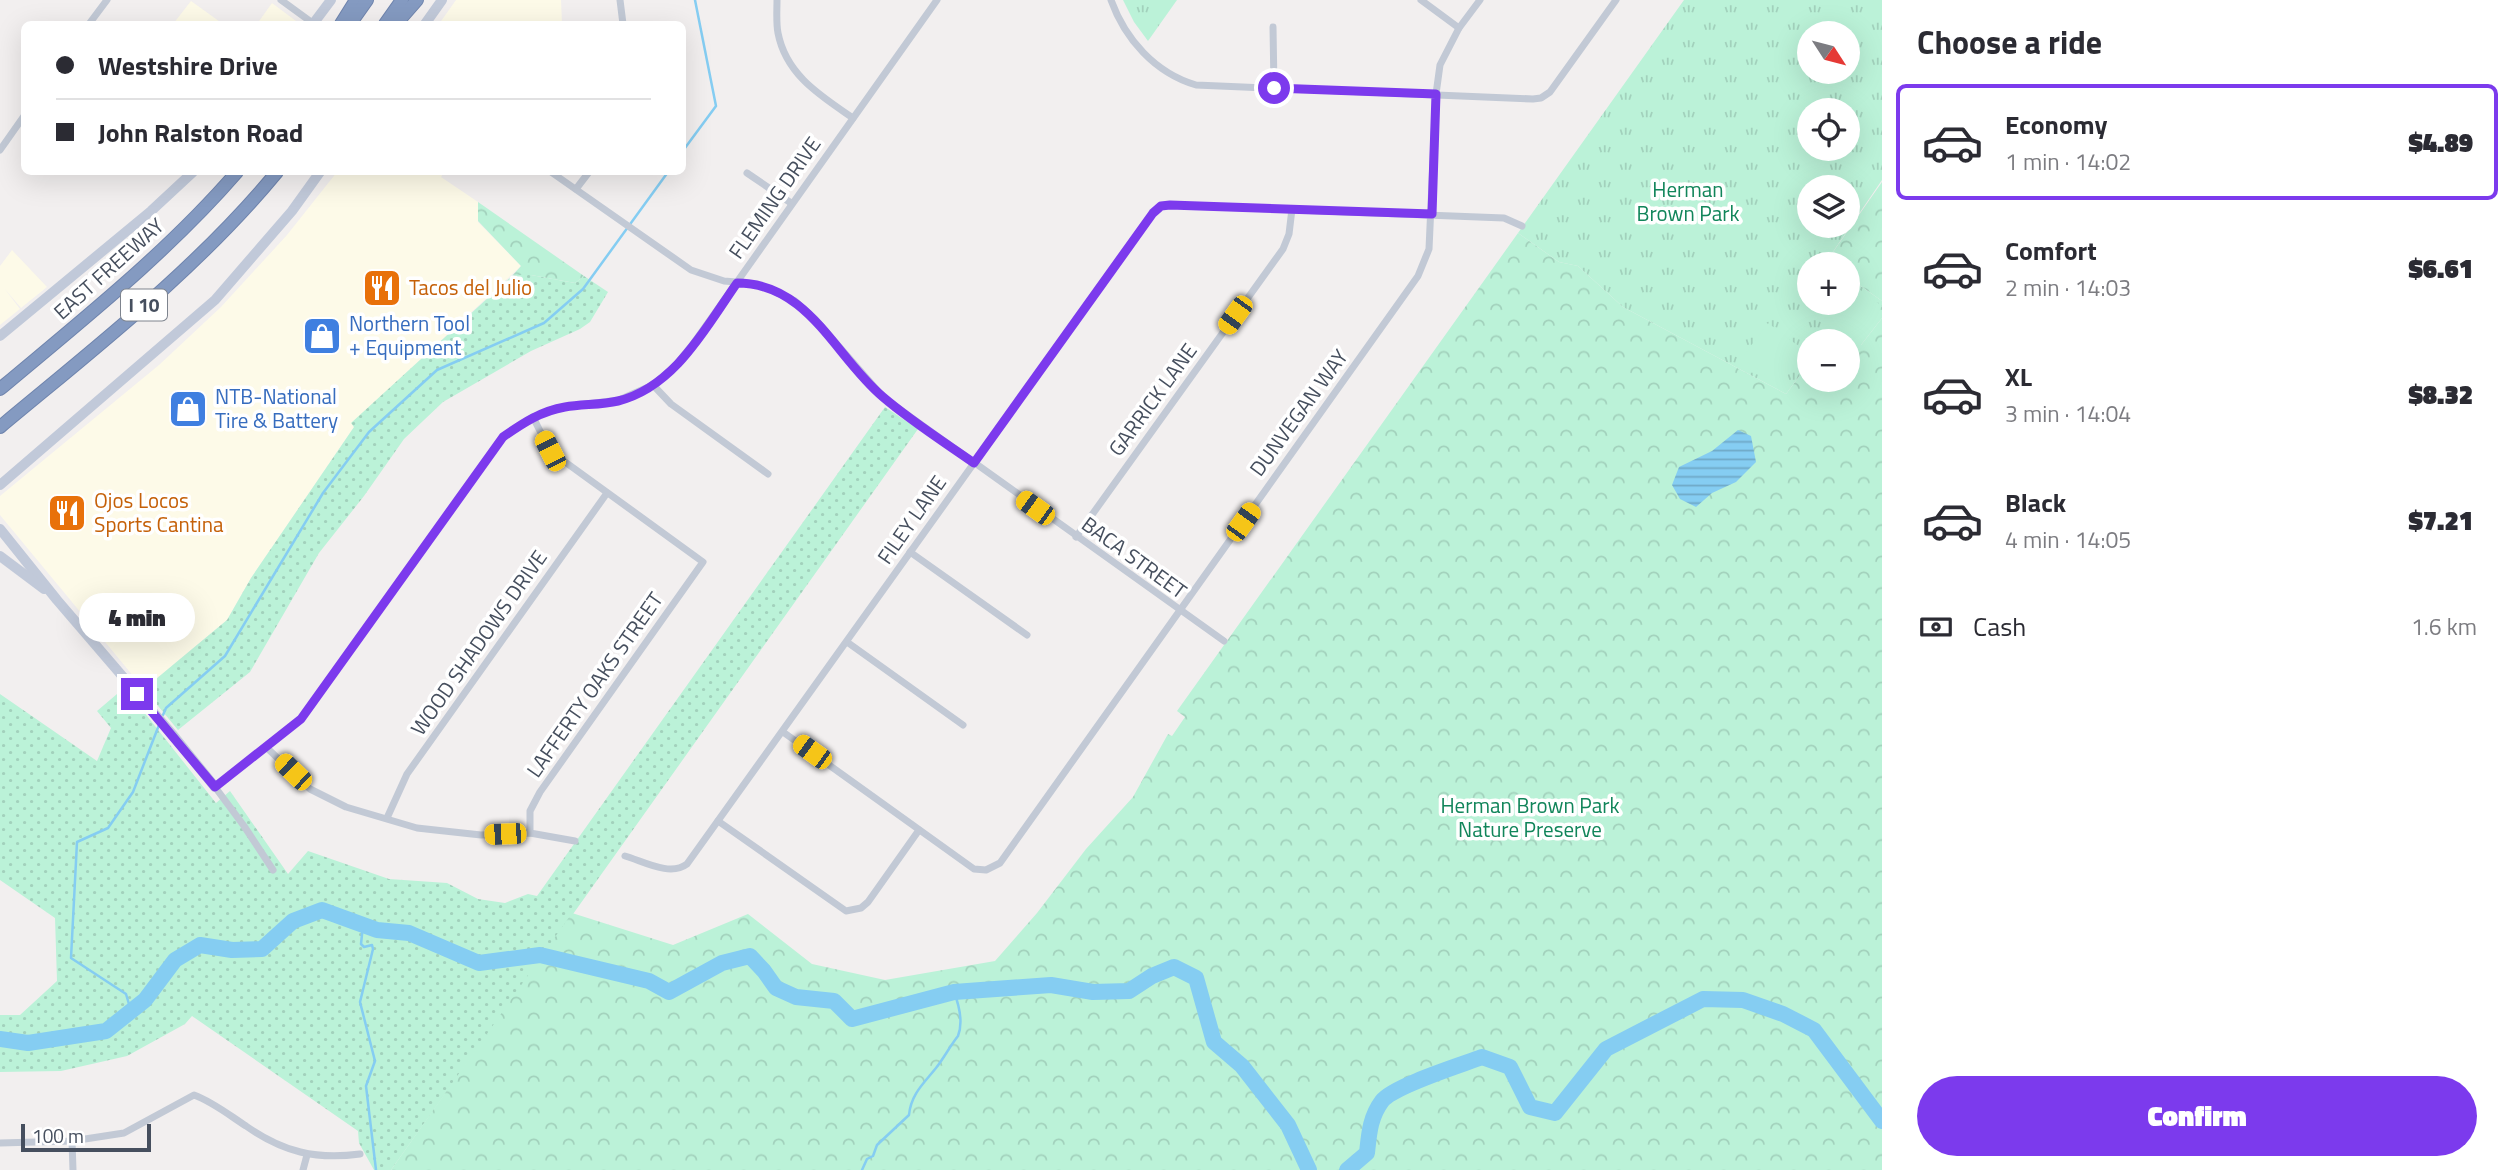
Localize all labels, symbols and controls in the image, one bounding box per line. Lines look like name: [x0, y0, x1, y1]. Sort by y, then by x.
text: Choose a ride: [1917, 18, 2102, 66]
north arrow: [1797, 21, 1860, 84]
map controls: [1797, 21, 1860, 392]
text: Westshire Drive: [98, 46, 278, 85]
route start: [1258, 72, 1290, 104]
button: locate: [1797, 98, 1860, 161]
text: Economy: [2005, 105, 2107, 144]
icon: car: [1921, 111, 1984, 174]
text: John Ralston Road: [98, 113, 303, 152]
text: $4.89: [2408, 123, 2473, 162]
street label: FLEMING DRIVE: [720, 130, 828, 265]
text: 1 min · 14:02: [2005, 144, 2131, 179]
park label: Herman Brown Park: [1636, 173, 1740, 229]
button: layers: [1797, 175, 1860, 238]
street label: EAST FREEWAY: [46, 209, 171, 327]
text: Comfort: [2005, 231, 2097, 270]
icon: car: [1921, 237, 1984, 300]
text: $6.61: [2408, 249, 2473, 288]
button: +: [1797, 252, 1860, 315]
restaurant icon: Tacos del Julio: [361, 267, 403, 309]
text: 2 min · 14:03: [2005, 270, 2131, 305]
place label: Tacos del Julio: [409, 271, 532, 303]
road number: I 10: [121, 290, 167, 320]
car: [1215, 292, 1256, 338]
place label: Northern Tool + Equipment: [349, 307, 470, 363]
shop icon: Northern Tool + Equipment: [301, 315, 343, 357]
button: −: [1797, 329, 1860, 392]
street label: GARRICK LANE: [1100, 336, 1204, 463]
street label: DUNVEGAN WAY: [1241, 342, 1356, 483]
text: XL: [2005, 357, 2032, 396]
icon: car: [1921, 363, 1984, 426]
text: $8.32: [2408, 375, 2473, 414]
place label: NTB-National Tire & Battery: [215, 380, 338, 436]
shop icon: NTB-National Tire & Battery: [167, 388, 209, 430]
text: 3 min · 14:04: [2005, 396, 2131, 431]
car: [532, 428, 569, 474]
street label: FILEY LANE: [869, 468, 954, 570]
text: Black: [2005, 483, 2066, 522]
place label: Ojos Locos Sports Cantina: [94, 484, 224, 540]
car: [1012, 487, 1059, 529]
icon: car: [1921, 489, 1984, 552]
restaurant icon: Ojos Locos Sports Cantina: [46, 492, 88, 534]
car: [1223, 499, 1264, 545]
text: $7.21: [2408, 501, 2473, 540]
street label: BACA STREET: [1075, 508, 1194, 606]
text: 4 min · 14:05: [2005, 522, 2131, 557]
street label: WOOD SHADOWS DRIVE: [402, 543, 554, 742]
street label: LAFFERTY OAKS STREET: [518, 585, 670, 784]
callout: 4 min: [79, 592, 195, 642]
text: 4 min: [108, 600, 166, 635]
text: Cash: [1973, 607, 2026, 646]
icon: cash: [1917, 608, 1955, 646]
text: 1.6 km: [2411, 609, 2477, 644]
route end: [121, 678, 153, 710]
car: [789, 731, 836, 773]
car: [271, 750, 316, 794]
park label: Herman Brown Park Nature Preserve: [1441, 789, 1619, 845]
car: [484, 823, 527, 845]
button: Confirm: [1917, 1076, 2477, 1156]
scale bar: [21, 1121, 150, 1153]
text: 100 m: [32, 1121, 84, 1150]

